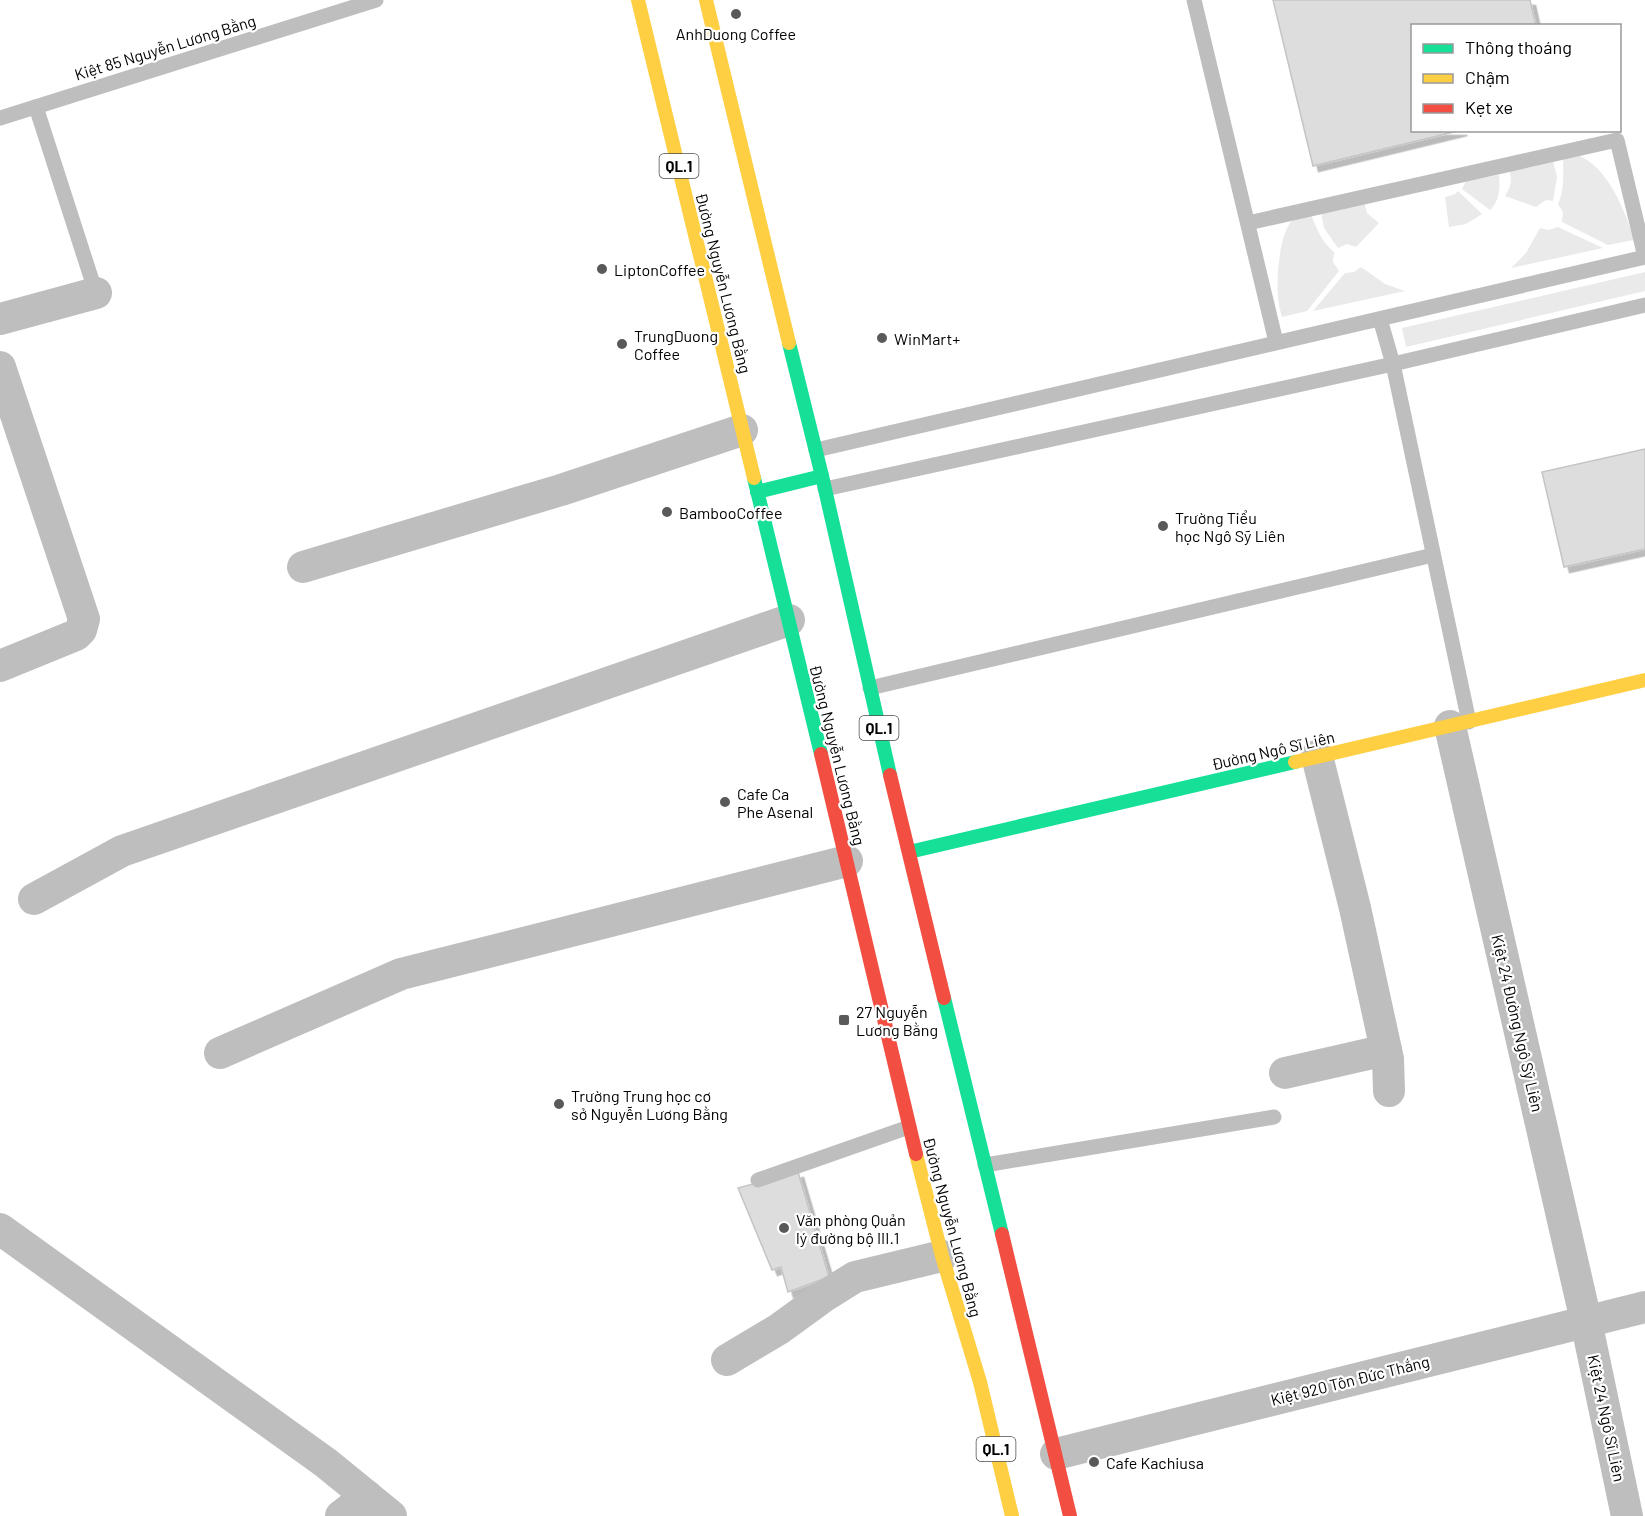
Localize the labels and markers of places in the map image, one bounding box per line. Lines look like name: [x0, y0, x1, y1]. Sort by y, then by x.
marker: AnhDuong Coffee: [729, 7, 743, 21]
place label: AnhDuong Coffee: [676, 24, 796, 43]
place label: LiptonCoffee: [614, 260, 705, 279]
marker: LiptonCoffee: [595, 262, 609, 276]
place label: TrungDuong Coffee: [634, 326, 718, 363]
place label: WinMart+: [894, 329, 960, 348]
marker: WinMart+: [875, 331, 889, 345]
marker: TrungDuong Coffee: [615, 337, 629, 351]
place label: BambooCoffee: [679, 503, 782, 522]
marker: BambooCoffee: [660, 505, 674, 519]
place label: Trường Tiểu học Ngô Sỹ Liên: [1175, 508, 1285, 545]
marker: Trường Tiểu học Ngô Sỹ Liên: [1156, 519, 1170, 533]
place label: Cafe Ca Phe Asenal: [737, 784, 813, 821]
marker: Cafe Ca Phe Asenal: [718, 795, 732, 809]
place label: 27 Nguyễn Lương Bằng: [856, 1002, 938, 1039]
marker: 27 Nguyễn Lương Bằng: [837, 1013, 851, 1027]
place label: Trường Trung học cơ sở Nguyễn Lương Bằng: [571, 1086, 728, 1123]
marker: Trường Trung học cơ sở Nguyễn Lương Bằng: [552, 1097, 566, 1111]
place label: Văn phòng Quản lý đường bộ III.1: [796, 1210, 906, 1247]
marker: Văn phòng Quản lý đường bộ III.1: [777, 1221, 791, 1235]
place label: Cafe Kachiusa: [1106, 1453, 1204, 1472]
marker: Cafe Kachiusa: [1087, 1455, 1101, 1469]

